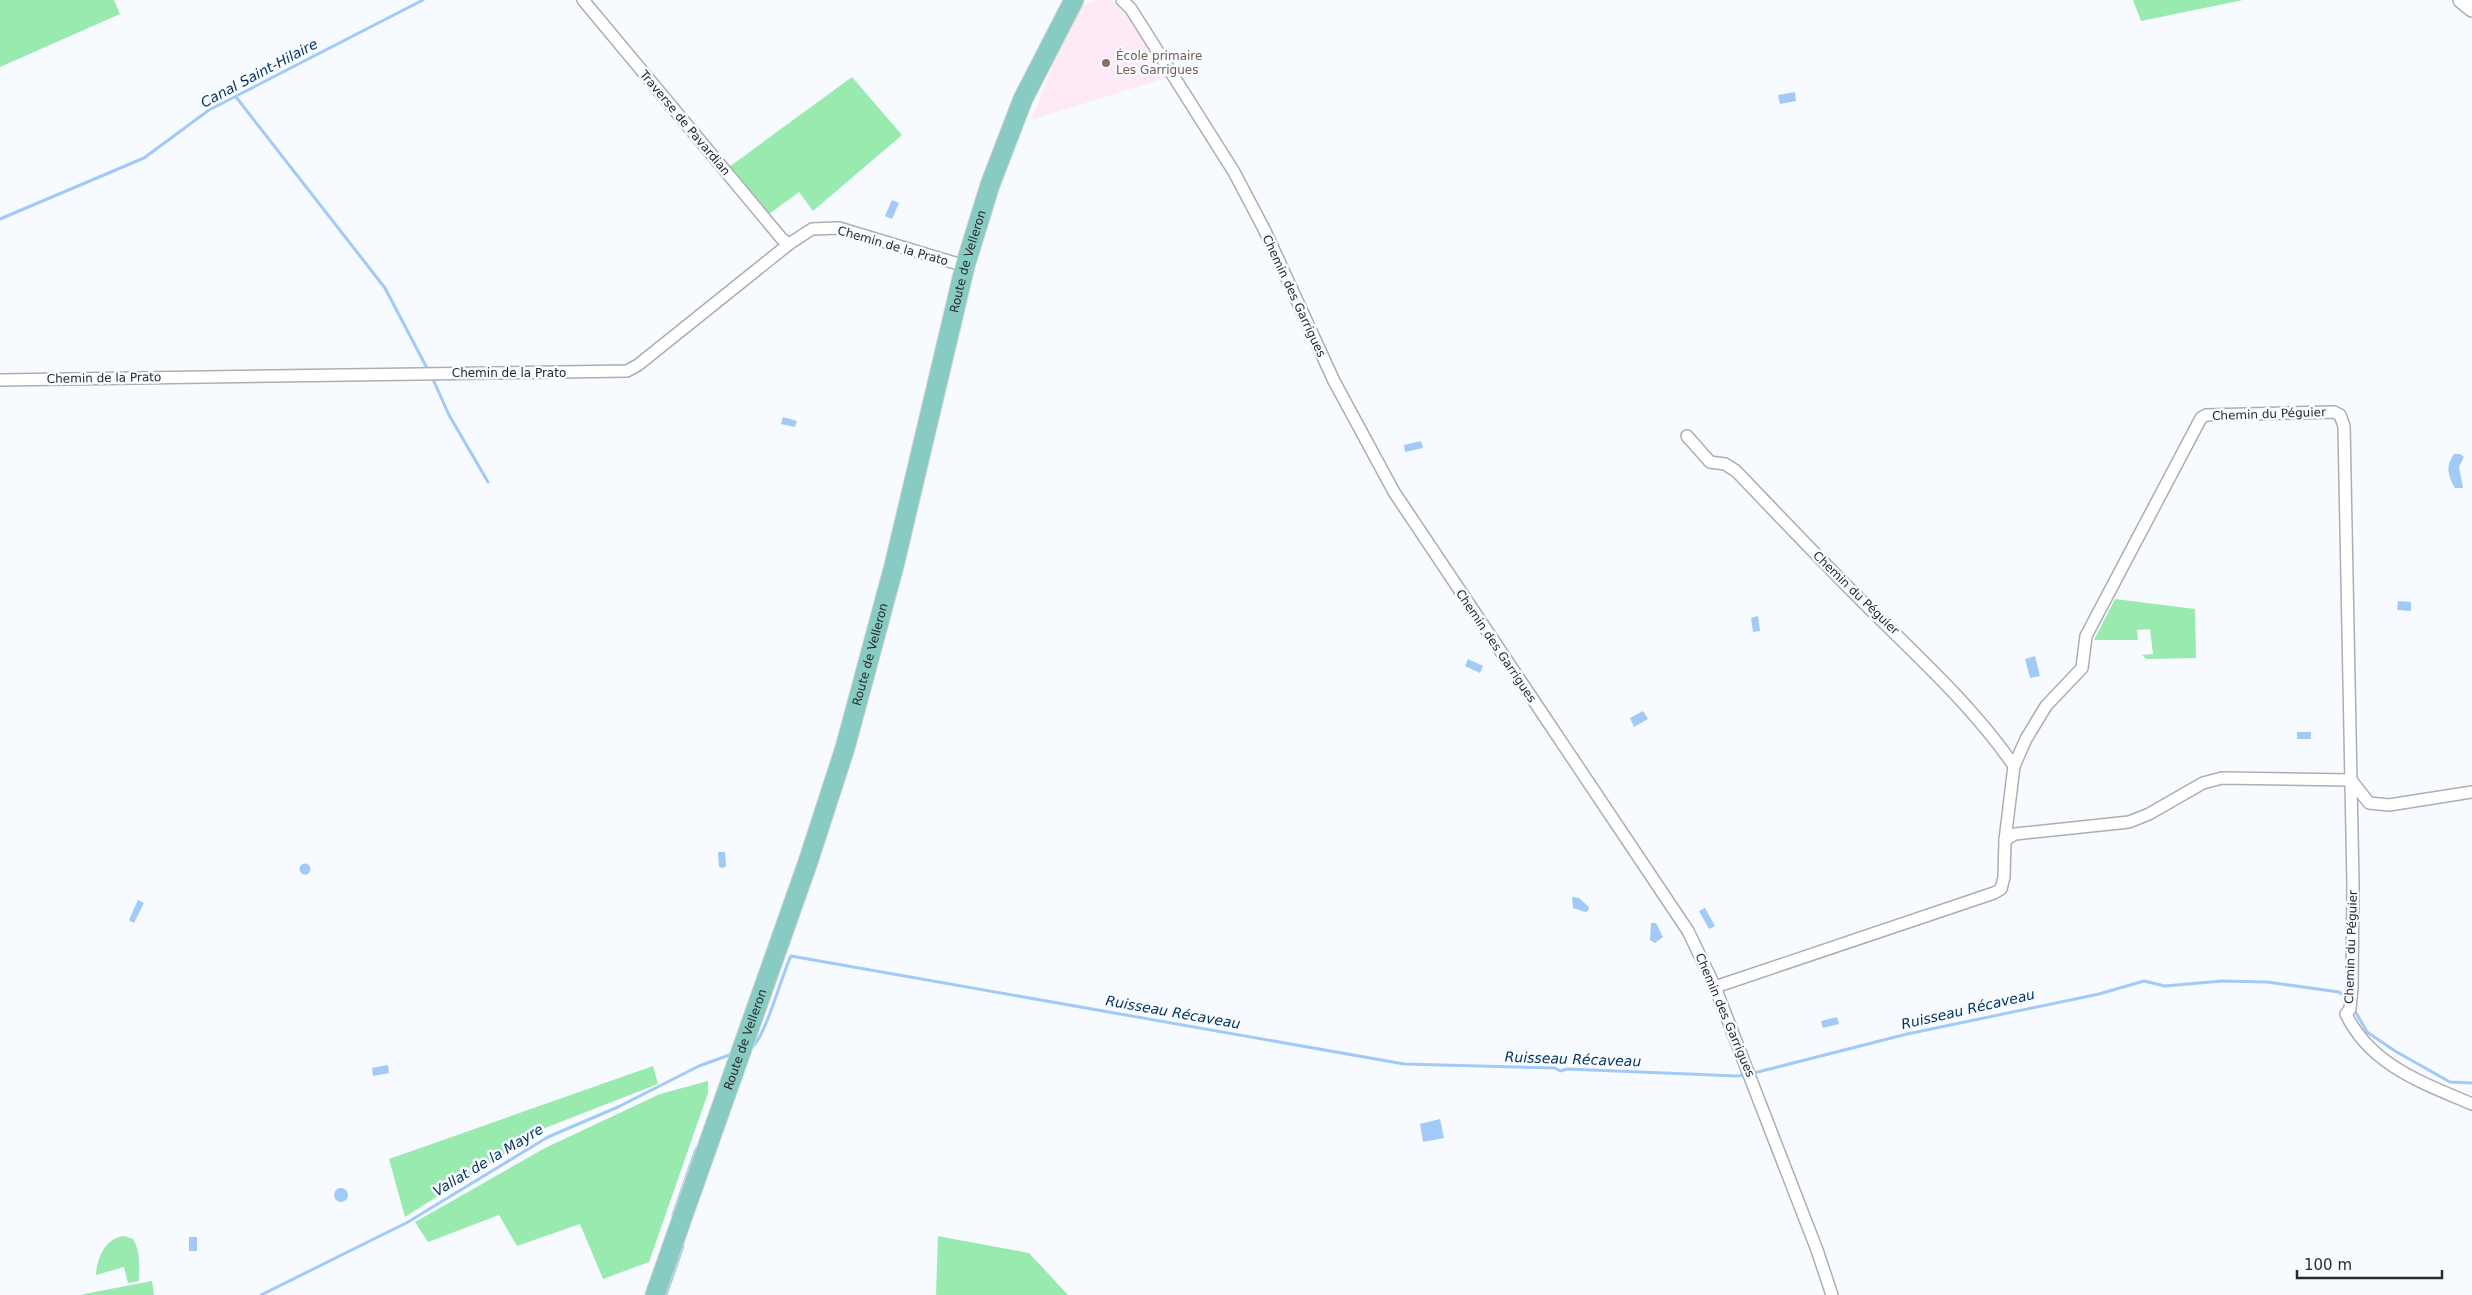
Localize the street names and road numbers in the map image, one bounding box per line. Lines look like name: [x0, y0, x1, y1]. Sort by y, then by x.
street label: Traverse de Pavardian: [636, 67, 733, 178]
street label: Route de Velleron: [947, 208, 989, 314]
street label: Chemin de la Prato: [836, 223, 950, 269]
street label: Chemin des Garrigues: [1259, 233, 1329, 359]
street label: Chemin de la Prato: [452, 366, 566, 380]
street label: Chemin de la Prato: [47, 370, 161, 386]
street label: Chemin du Péguier: [2212, 405, 2326, 423]
street label: Chemin du Péguier: [1810, 548, 1902, 638]
street label: Chemin des Garrigues: [1453, 587, 1539, 705]
street label: Route de Velleron: [850, 601, 891, 707]
street label: Chemin du Péguier: [2342, 890, 2360, 1004]
street label: Chemin des Garrigues: [1692, 951, 1758, 1079]
street label: Route de Velleron: [721, 987, 770, 1092]

